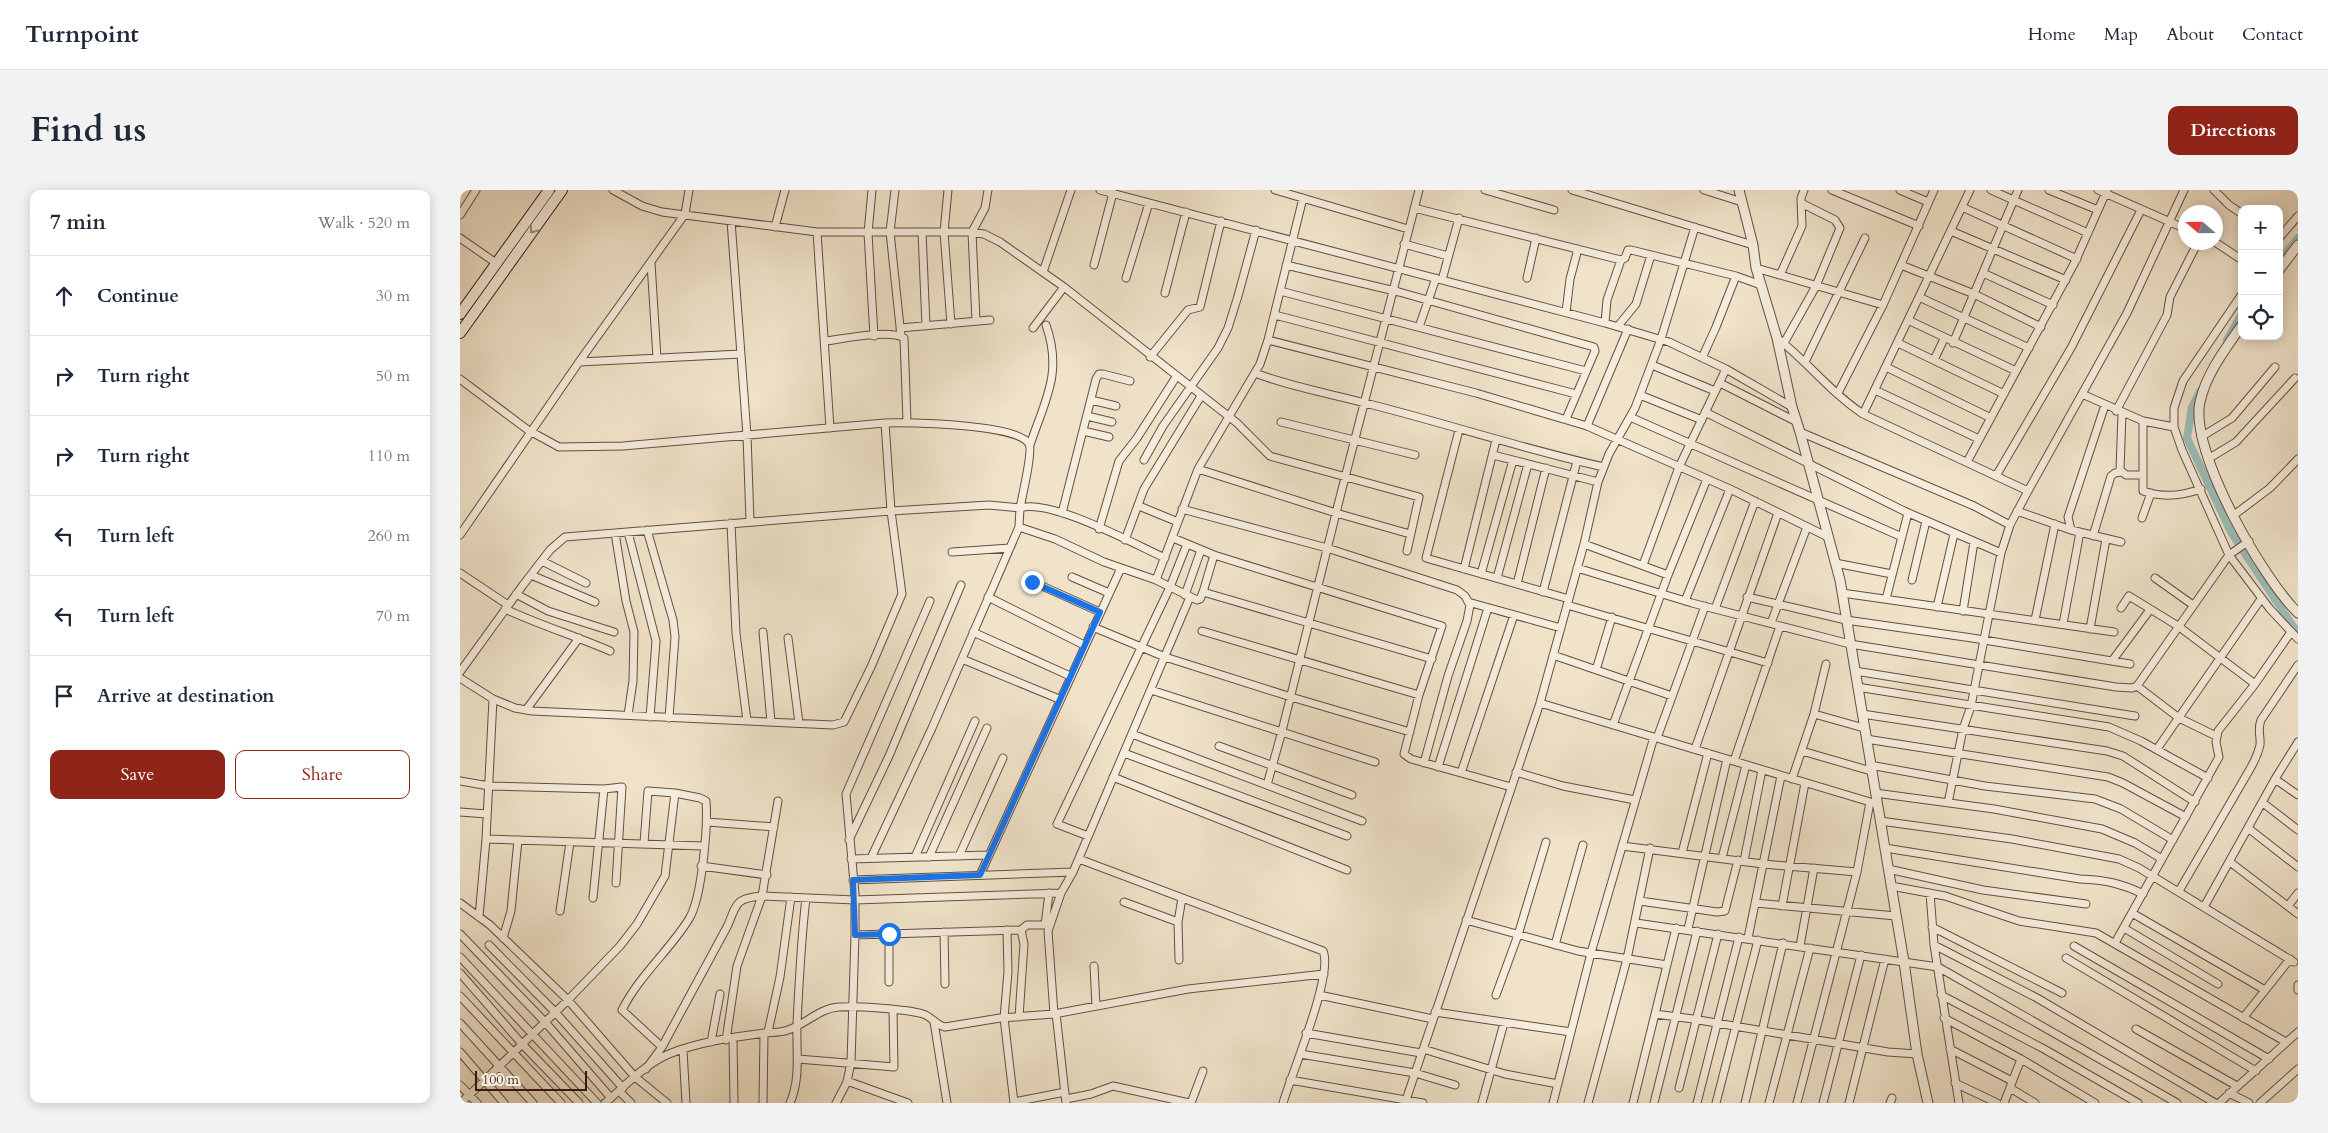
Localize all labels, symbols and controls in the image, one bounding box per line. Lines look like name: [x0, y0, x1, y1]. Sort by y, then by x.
text: Turnpoint: [25, 18, 139, 51]
text: Home: [2028, 22, 2076, 47]
text: Map: [2104, 22, 2138, 47]
text: About: [2166, 22, 2214, 47]
text: Contact: [2242, 22, 2303, 47]
text: Find us: [30, 106, 146, 154]
button: Directions: [2168, 106, 2298, 155]
north arrow: [2178, 205, 2223, 250]
map controls: [2238, 205, 2283, 340]
button: +: [2238, 205, 2283, 250]
text: 7 min: [50, 208, 106, 237]
text: Walk · 520 m: [318, 212, 410, 234]
one-way arrow: [530, 224, 540, 233]
button: −: [2238, 250, 2283, 295]
icon: ahead: [50, 282, 78, 310]
text: Continue: [97, 283, 179, 309]
text: 30 m: [376, 285, 410, 307]
button: locate: [2238, 295, 2283, 340]
icon: right: [50, 362, 78, 390]
text: Turn right: [97, 363, 189, 389]
text: 50 m: [376, 365, 410, 387]
icon: right: [50, 442, 78, 470]
text: Turn right: [97, 443, 189, 469]
text: 110 m: [368, 445, 410, 467]
icon: left: [50, 522, 78, 550]
text: Turn left: [97, 523, 174, 549]
text: 260 m: [368, 525, 410, 547]
route end: [1021, 571, 1044, 594]
icon: left: [50, 602, 78, 630]
text: Turn left: [97, 603, 174, 629]
text: 70 m: [376, 605, 410, 627]
icon: arrive: [50, 682, 78, 710]
text: Arrive at destination: [97, 683, 274, 709]
button: Save: [50, 750, 225, 799]
button: Share: [235, 750, 410, 799]
route start: [878, 923, 901, 946]
scale bar: [475, 1068, 588, 1091]
text: 100 m: [482, 1070, 519, 1089]

